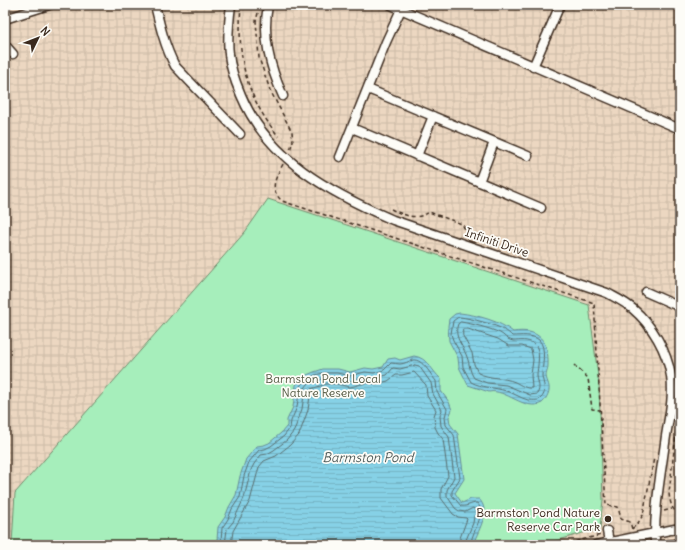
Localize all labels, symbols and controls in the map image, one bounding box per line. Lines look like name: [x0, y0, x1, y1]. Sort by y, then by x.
north arrow: [18, 18, 58, 58]
text: N: [38, 24, 53, 39]
street label: Infiniti Drive: [463, 224, 531, 260]
park label: Barmston Pond Local Nature Reserve: [265, 371, 381, 400]
water label: Barmston Pond: [323, 449, 416, 466]
place label: Barmston Pond Nature Reserve Car Park: [476, 505, 600, 534]
marker: Barmston Pond Nature Reserve Car Park: [603, 514, 613, 524]

